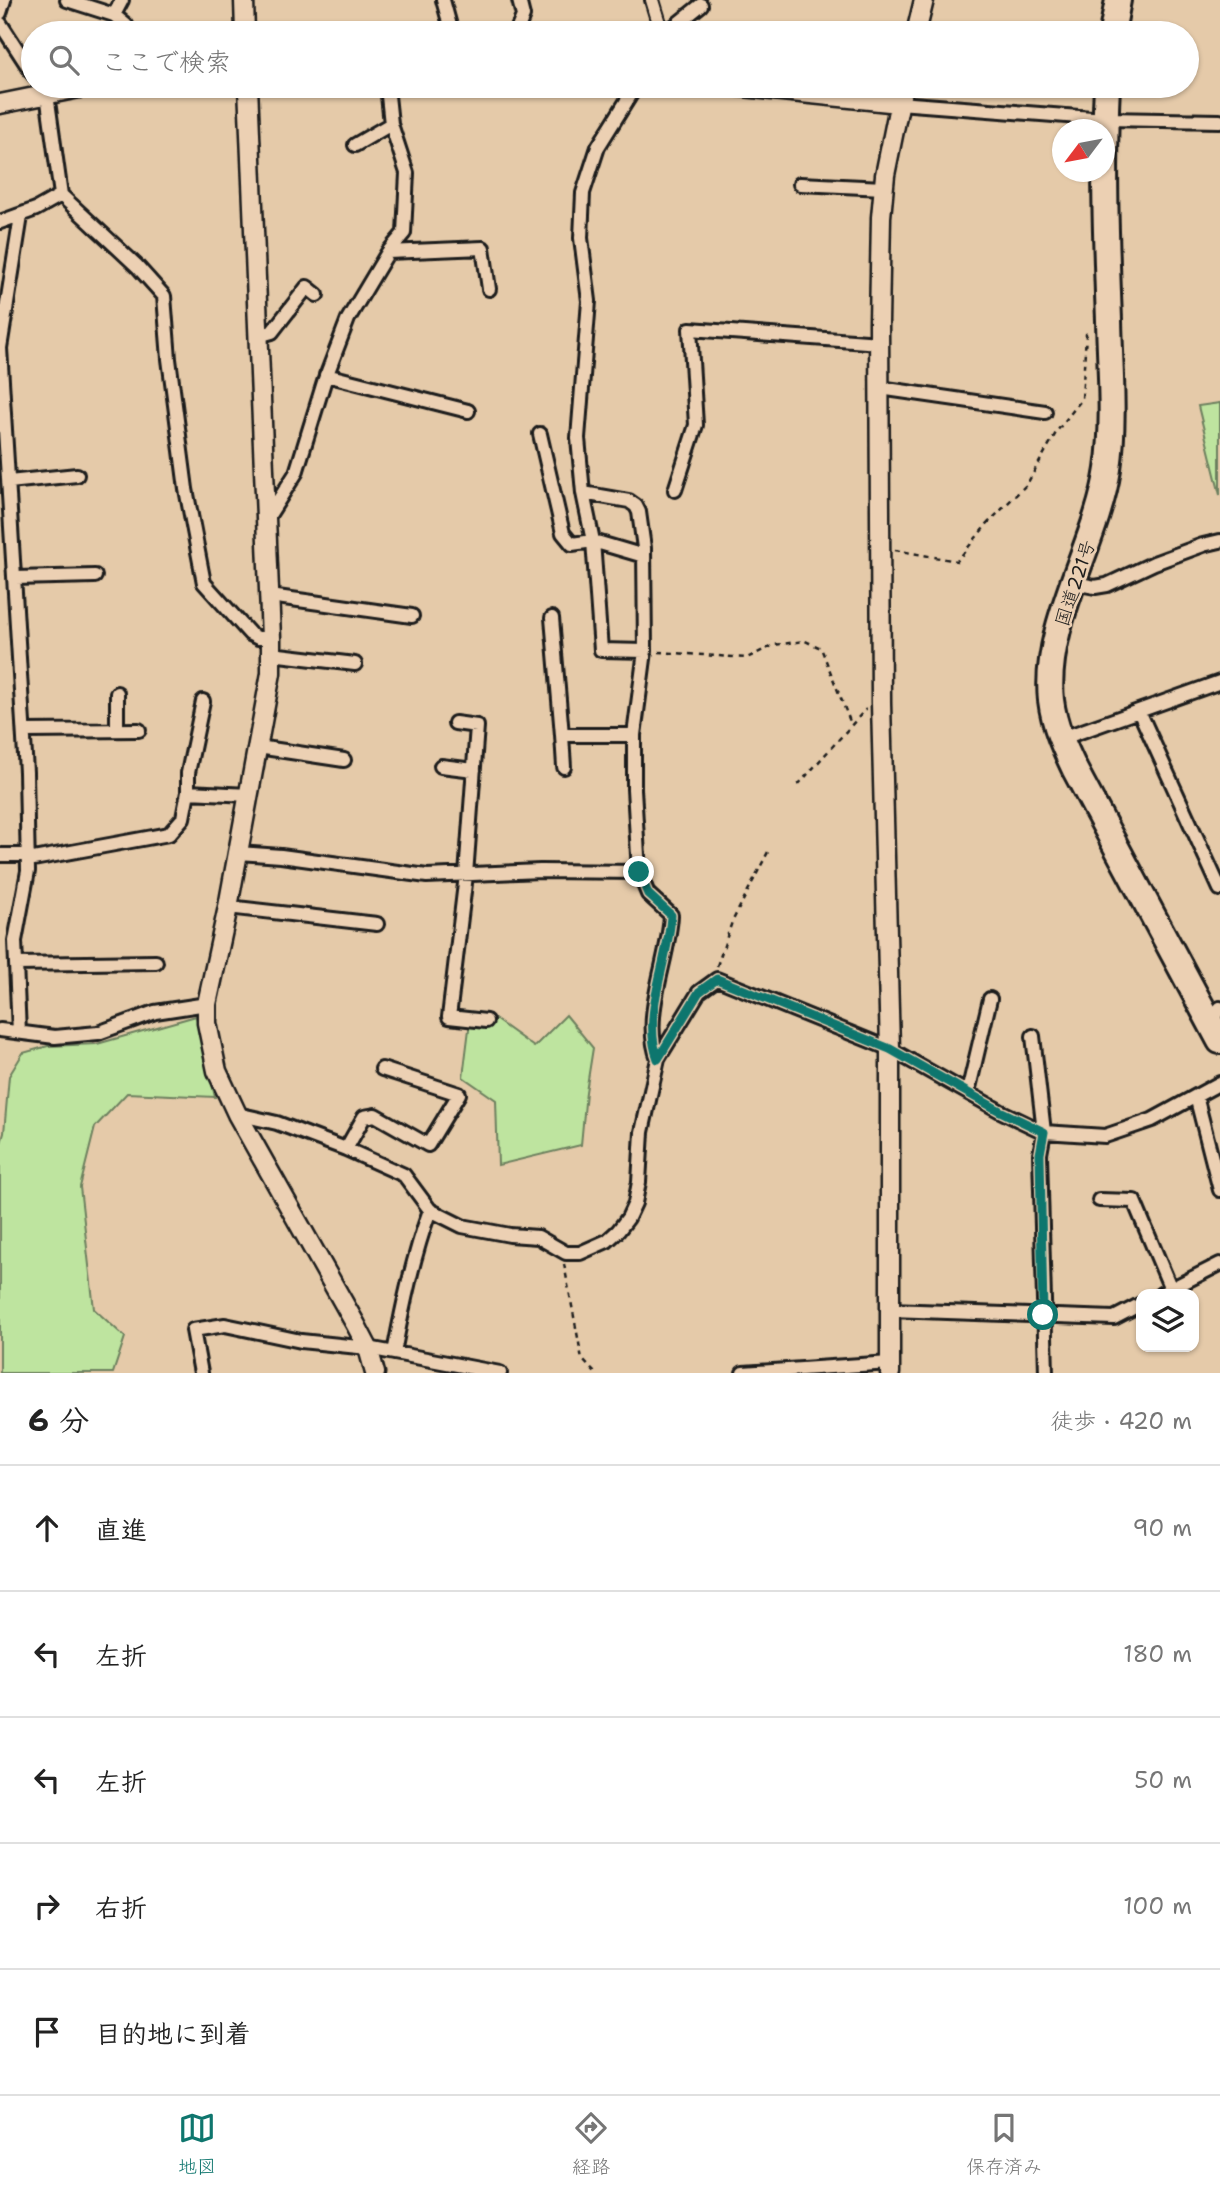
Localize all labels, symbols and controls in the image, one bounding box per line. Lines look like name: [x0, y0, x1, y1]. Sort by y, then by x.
search box: [21, 21, 1199, 98]
icon: search: [45, 41, 83, 79]
text: ここで検索: [101, 44, 231, 79]
north arrow: [1052, 119, 1115, 182]
street label: 国道221号: [1049, 537, 1101, 629]
route end: [623, 856, 654, 887]
map controls: [1136, 1289, 1199, 1352]
button: layers: [1136, 1289, 1199, 1352]
route start: [1027, 1299, 1058, 1330]
text: 6 分: [28, 1400, 89, 1441]
text: 徒歩 · 420 m: [1050, 1406, 1192, 1436]
icon: ahead: [28, 1509, 66, 1547]
text: 直進: [95, 1512, 147, 1547]
text: 90 m: [1132, 1513, 1192, 1543]
icon: left: [28, 1635, 66, 1673]
text: 左折: [95, 1638, 147, 1673]
text: 180 m: [1123, 1639, 1192, 1669]
icon: left: [28, 1761, 66, 1799]
text: 左折: [95, 1764, 147, 1799]
text: 50 m: [1134, 1765, 1192, 1795]
icon: right: [28, 1887, 66, 1925]
text: 右折: [95, 1890, 147, 1925]
text: 100 m: [1123, 1891, 1192, 1921]
icon: arrive: [28, 2013, 66, 2051]
text: 目的地に到着: [95, 2016, 251, 2051]
tab: 地図: [178, 2109, 216, 2179]
tab: 経路: [572, 2109, 610, 2179]
tab: 保存済み: [966, 2109, 1042, 2179]

